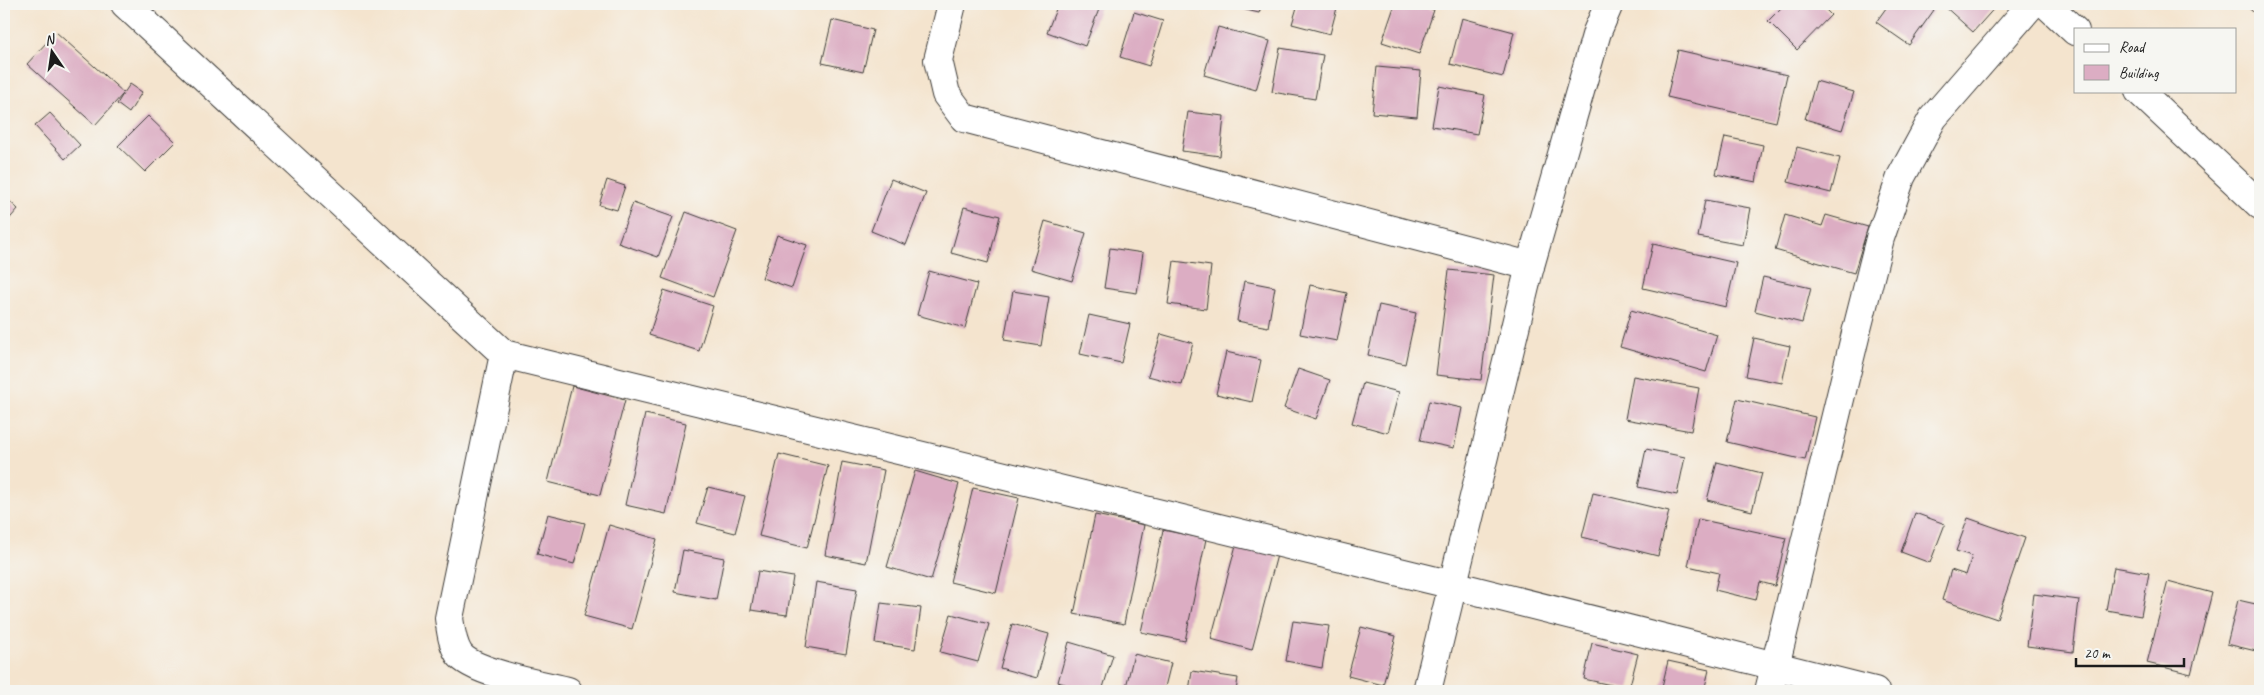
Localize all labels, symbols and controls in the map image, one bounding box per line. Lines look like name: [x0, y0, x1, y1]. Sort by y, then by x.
north arrow: [28, 28, 78, 78]
legend: [2074, 28, 2236, 92]
text: N: [43, 30, 58, 49]
text: Road: [2119, 38, 2146, 57]
text: Building: [2119, 64, 2159, 83]
scale bar: [2076, 635, 2184, 667]
text: 20 m: [2084, 644, 2111, 663]

